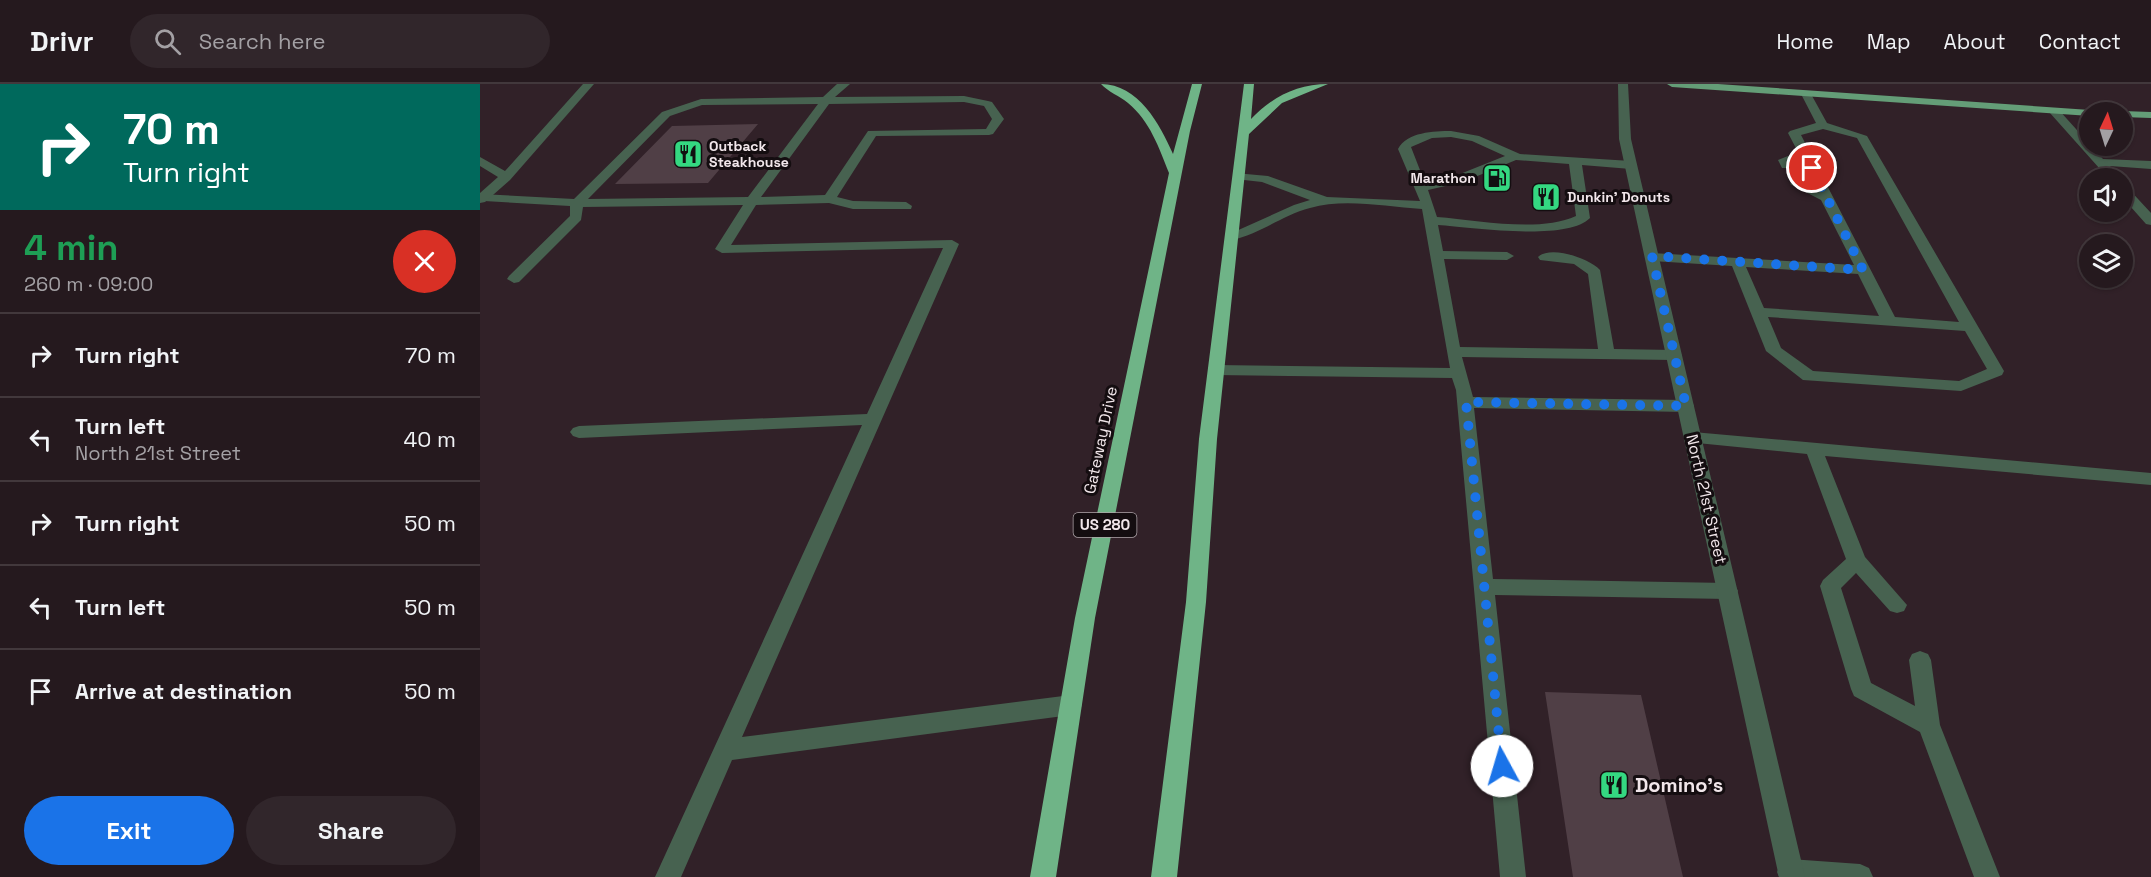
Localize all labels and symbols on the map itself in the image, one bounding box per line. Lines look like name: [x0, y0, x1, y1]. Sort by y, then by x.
north arrow: [2079, 102, 2133, 156]
place label: Outback Steakhouse: [709, 137, 789, 171]
restaurant icon: Outback Steakhouse: [672, 138, 704, 170]
pin: [1786, 142, 1837, 193]
fuel station icon: Marathon: [1481, 162, 1513, 194]
place label: Marathon: [1410, 169, 1476, 187]
restaurant icon: Dunkin' Donuts: [1530, 181, 1562, 213]
place label: Dunkin' Donuts: [1567, 188, 1670, 206]
street label: Gateway Drive: [1079, 384, 1122, 496]
street label: North 21st Street: [1681, 432, 1732, 566]
road number: US 280: [1074, 513, 1136, 537]
position arrow: [1470, 734, 1534, 798]
restaurant icon: Domino's: [1598, 769, 1630, 801]
place label: Domino's: [1635, 772, 1723, 798]

